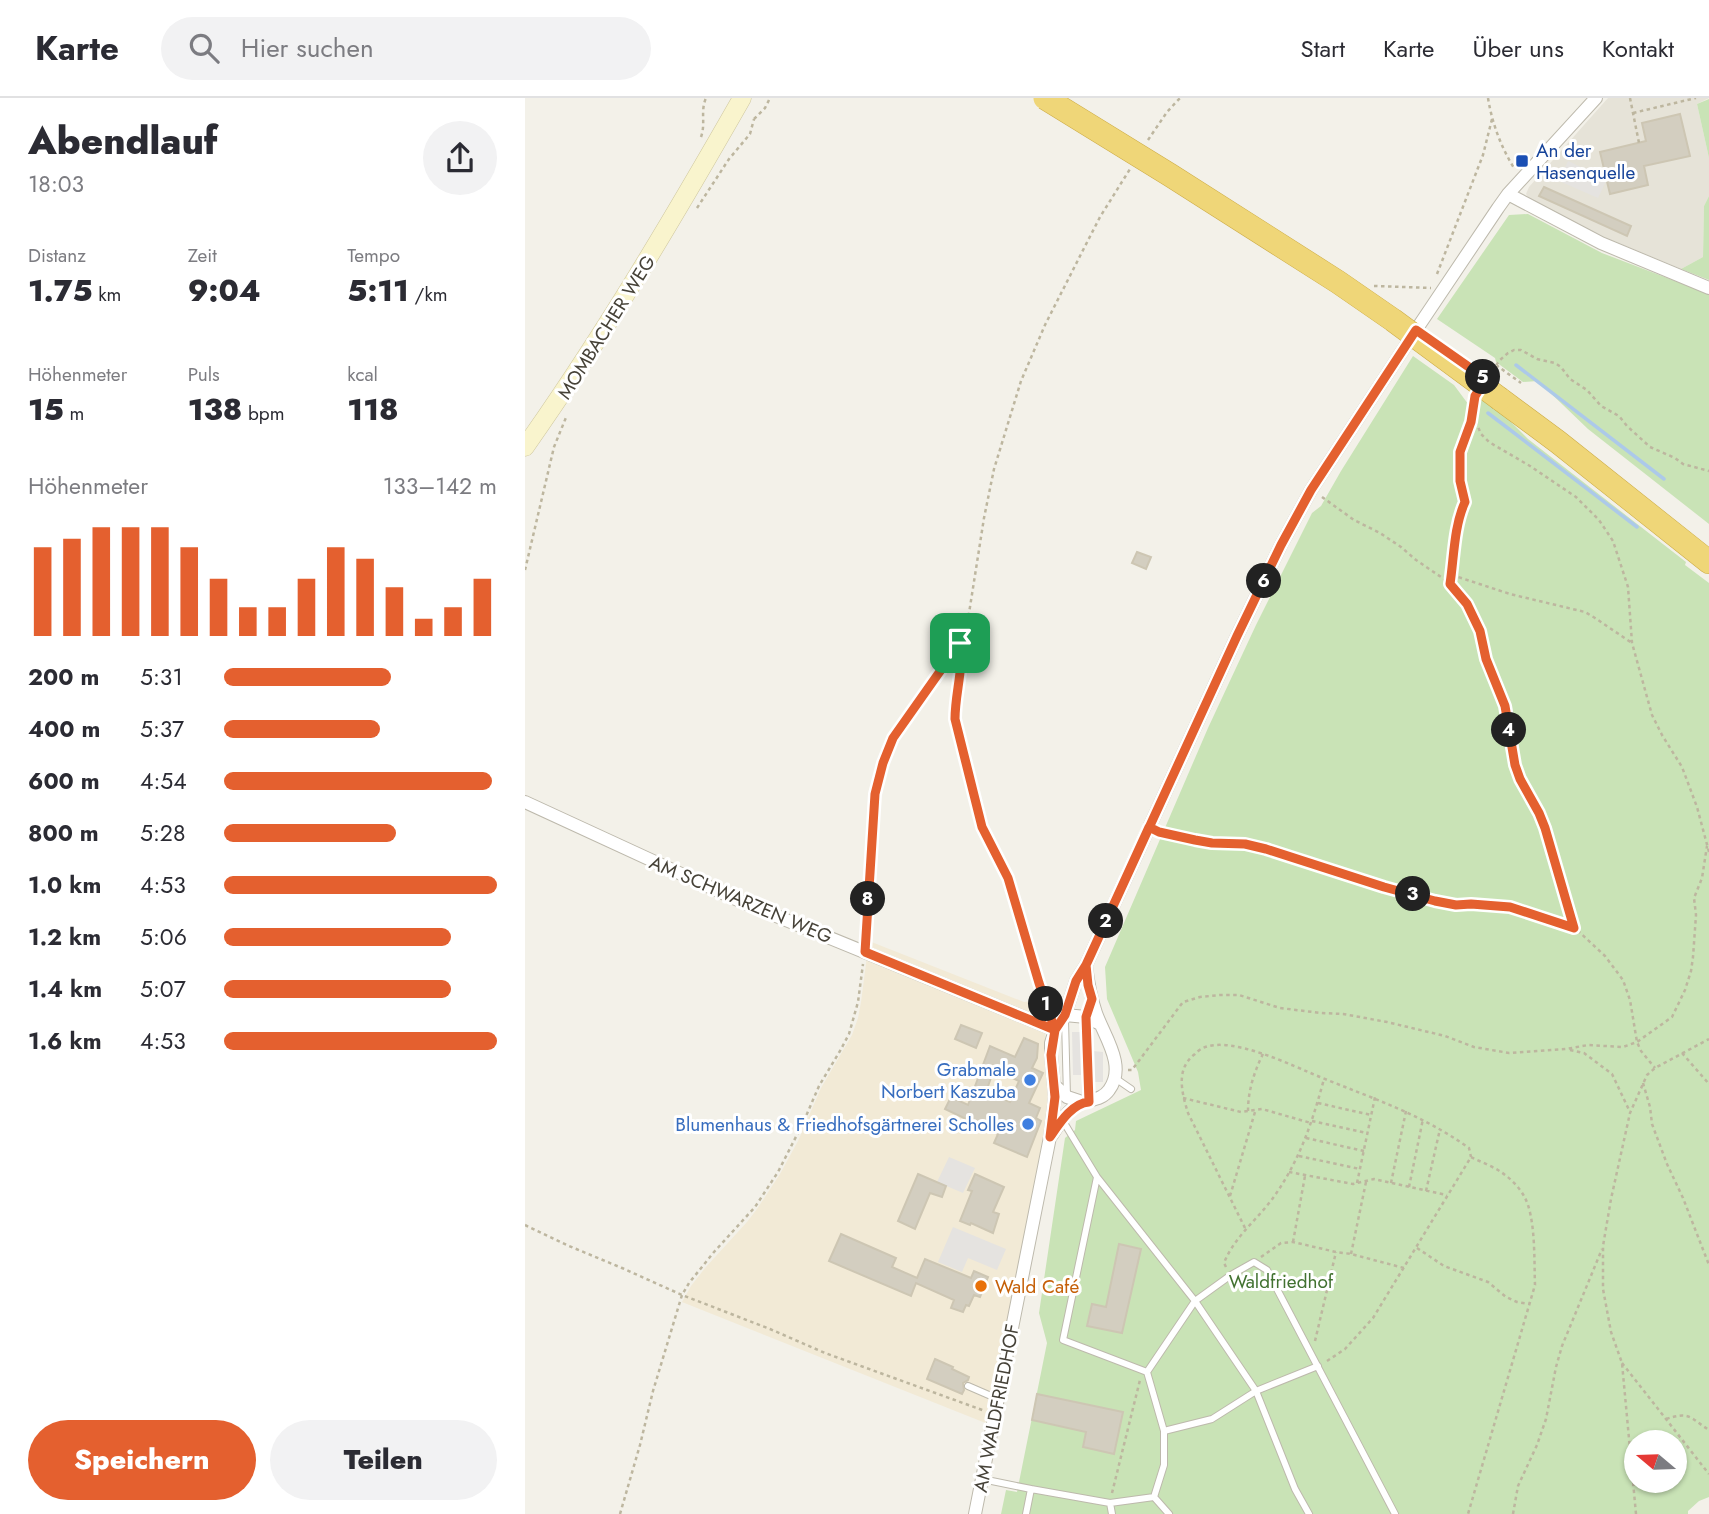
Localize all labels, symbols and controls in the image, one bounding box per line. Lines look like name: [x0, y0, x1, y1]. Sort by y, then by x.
search box: [161, 17, 651, 80]
text: Karte: [35, 25, 119, 72]
icon: search: [185, 29, 223, 67]
text: Hier suchen: [241, 29, 374, 67]
text: Start: [1301, 31, 1345, 66]
text: Karte: [1383, 31, 1434, 66]
text: Über uns: [1472, 31, 1564, 66]
text: Kontakt: [1602, 31, 1674, 66]
text: Abendlauf: [28, 113, 218, 168]
button: share: [423, 121, 497, 195]
place label: An der Hasenquelle: [1536, 137, 1635, 186]
marker: An der Hasenquelle: [1514, 153, 1530, 169]
text: 18:03: [28, 167, 84, 201]
text: Distanz: [28, 242, 86, 269]
text: Zeit: [188, 242, 217, 269]
text: Tempo: [347, 242, 400, 269]
street label: MOMBACHER WEG: [551, 250, 662, 405]
text: 1.75: [28, 269, 93, 312]
text: 9:04: [188, 269, 261, 312]
text: 5:11: [347, 269, 409, 312]
text: km: [93, 281, 121, 308]
text: /km: [409, 281, 448, 308]
pin: 5: [1465, 360, 1501, 394]
text: Höhenmeter: [28, 361, 127, 388]
text: Puls: [188, 361, 220, 388]
text: kcal: [347, 361, 378, 388]
text: 5: [1476, 363, 1489, 390]
text: 15: [28, 388, 64, 431]
text: 138: [188, 388, 242, 431]
text: 118: [347, 388, 398, 431]
text: m: [64, 400, 84, 427]
text: bpm: [242, 400, 284, 427]
text: Höhenmeter: [28, 469, 148, 503]
text: 133–142 m: [383, 469, 497, 503]
pin: 6: [1247, 564, 1281, 598]
text: 6: [1257, 567, 1270, 594]
pin: [930, 613, 990, 673]
icon: arrive: [941, 624, 979, 662]
text: 200 m: [28, 660, 99, 694]
text: 5:31: [140, 660, 183, 694]
text: 400 m: [28, 712, 100, 746]
text: 5:37: [140, 712, 184, 746]
pin: 4: [1492, 712, 1527, 748]
text: 4: [1502, 716, 1515, 743]
text: 600 m: [28, 764, 100, 798]
text: 4:54: [140, 764, 187, 798]
text: 800 m: [28, 816, 99, 850]
text: 5:28: [140, 816, 186, 850]
street label: AM SCHWARZEN WEG: [645, 849, 836, 950]
text: 1.0 km: [28, 868, 101, 902]
text: 4:53: [140, 868, 186, 902]
pin: 3: [1395, 876, 1431, 912]
text: 3: [1407, 880, 1418, 907]
pin: 8: [851, 882, 885, 916]
text: 8: [862, 885, 873, 912]
pin: 2: [1089, 904, 1123, 938]
text: 2: [1099, 907, 1112, 934]
text: 1.2 km: [28, 920, 101, 954]
text: 5:06: [140, 920, 187, 954]
text: 1.4 km: [28, 972, 102, 1006]
text: 5:07: [140, 972, 186, 1006]
pin: 1: [1029, 986, 1063, 1021]
text: 1: [1041, 990, 1050, 1017]
text: 1.6 km: [28, 1024, 102, 1058]
text: 4:53: [140, 1024, 186, 1058]
place label: Grabmale Norbert Kaszuba: [881, 1056, 1016, 1105]
marker: Grabmale Norbert Kaszuba: [1022, 1072, 1038, 1088]
place label: Blumenhaus & Friedhofsgärtnerei Scholles: [675, 1111, 1014, 1138]
marker: Blumenhaus & Friedhofsgärtnerei Scholles: [1020, 1116, 1036, 1132]
park label: Waldfriedhof: [1229, 1268, 1334, 1295]
place label: Wald Café: [995, 1273, 1080, 1300]
marker: Wald Café: [973, 1278, 989, 1294]
street label: AM WALDFRIEDHOF: [967, 1322, 1026, 1495]
button: Speichern: [28, 1420, 256, 1500]
button: Teilen: [270, 1420, 497, 1500]
north arrow: [1624, 1430, 1687, 1493]
map controls: [1624, 1430, 1687, 1493]

